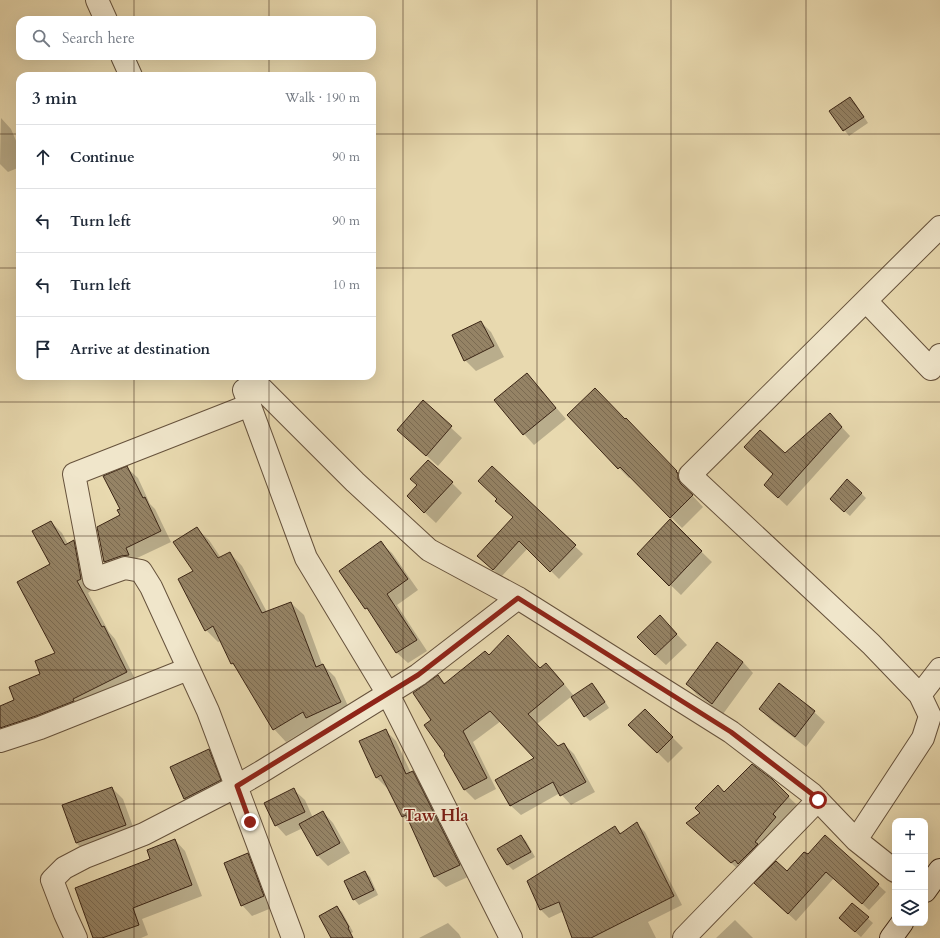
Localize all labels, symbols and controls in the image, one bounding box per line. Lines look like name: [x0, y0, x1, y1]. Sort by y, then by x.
search box: [16, 16, 376, 60]
icon: search: [30, 27, 52, 49]
text: Search here: [62, 28, 135, 48]
text: 3 min: [32, 87, 77, 110]
text: Walk · 190 m: [285, 89, 360, 107]
icon: ahead: [32, 146, 54, 168]
text: Continue: [70, 147, 135, 167]
text: 90 m: [332, 148, 360, 166]
icon: left: [32, 210, 54, 232]
text: Turn left: [70, 211, 131, 231]
text: 90 m: [332, 212, 360, 230]
icon: left: [32, 274, 54, 296]
text: Turn left: [70, 275, 131, 295]
text: 10 m: [332, 276, 360, 294]
icon: arrive: [32, 338, 54, 360]
text: Arrive at destination: [70, 339, 210, 359]
route start: [809, 791, 827, 809]
district label: Taw Hla: [403, 804, 469, 827]
route end: [241, 813, 259, 831]
map controls: [892, 818, 928, 926]
button: +: [892, 818, 928, 854]
button: −: [892, 854, 928, 890]
button: layers: [892, 890, 928, 926]

